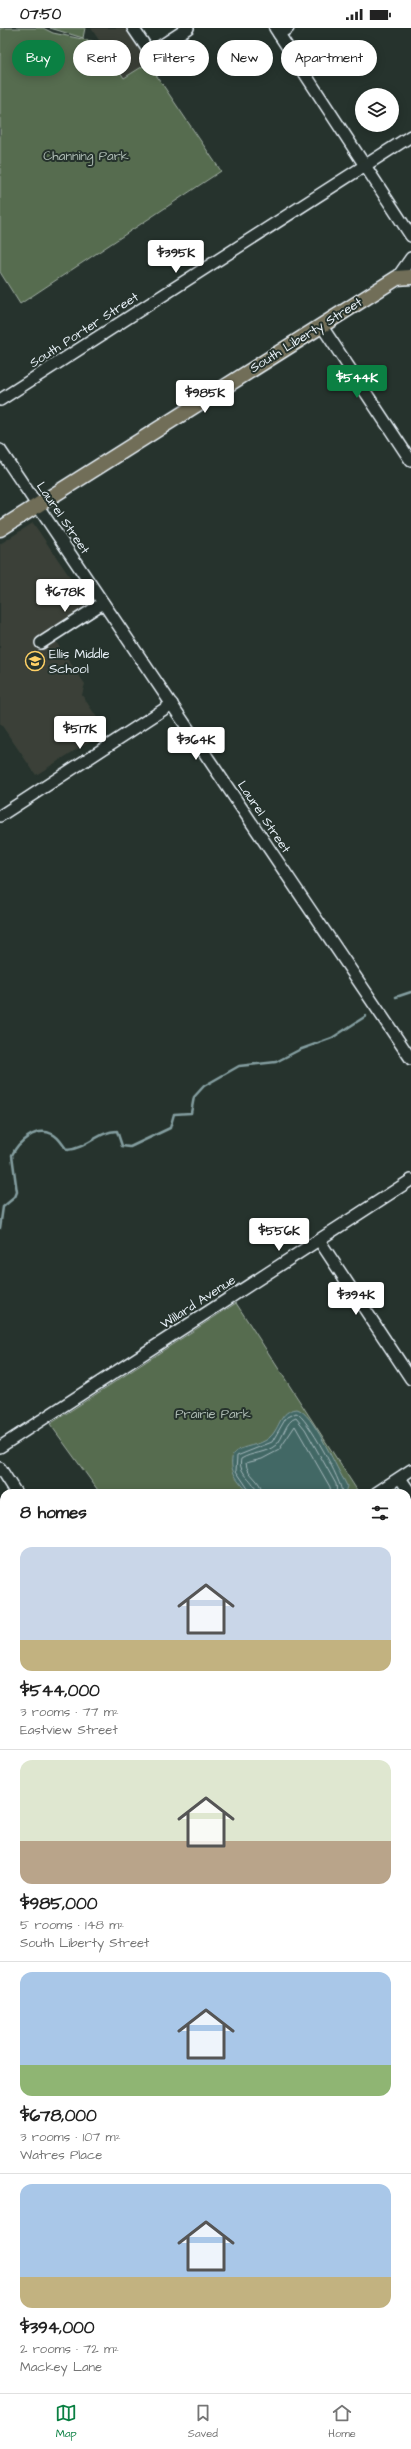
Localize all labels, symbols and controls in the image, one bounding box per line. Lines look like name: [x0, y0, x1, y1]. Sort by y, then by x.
text: 07:50: [20, 4, 61, 25]
chip: Buy: [12, 40, 65, 76]
chip: Rent: [73, 40, 131, 76]
chip: Filters: [139, 40, 209, 76]
chip: New: [217, 40, 273, 76]
chip: Apartment: [281, 40, 377, 76]
map controls: [355, 88, 399, 132]
button: layers: [355, 88, 399, 132]
park label: Channing Park: [43, 147, 129, 166]
pin: $395K: [148, 240, 204, 274]
text: $395K: [157, 244, 195, 262]
street label: South Porter Street: [26, 288, 143, 372]
street label: South Liberty Street: [246, 293, 367, 378]
pin: $544K: [329, 365, 385, 399]
text: $544K: [336, 369, 378, 387]
pin: $985K: [177, 380, 233, 414]
text: $985K: [185, 384, 225, 402]
street label: Laurel Street: [32, 478, 94, 558]
pin: $678K: [37, 579, 93, 613]
text: $678K: [45, 583, 85, 601]
place label: Ellis Middle School: [49, 645, 110, 678]
school or university icon: Ellis Middle School: [24, 650, 46, 672]
pin: $517K: [52, 716, 108, 750]
text: $517K: [63, 720, 97, 738]
pin: $364K: [168, 727, 224, 761]
text: $364K: [177, 731, 215, 749]
street label: Laurel Street: [233, 777, 295, 857]
pin: $556K: [251, 1218, 307, 1252]
text: $556K: [258, 1222, 300, 1240]
street label: Willard Avenue: [157, 1271, 239, 1333]
pin: $394K: [328, 1282, 384, 1316]
text: $394K: [337, 1286, 375, 1304]
park label: Prairie Park: [175, 1405, 251, 1423]
text: 8 homes: [20, 1501, 87, 1525]
icon: filters: [369, 1502, 391, 1524]
icon: home: [170, 1573, 242, 1645]
text: $544,000: [20, 1679, 100, 1703]
text: 3 rooms · 77 m²: [20, 1703, 119, 1721]
text: Eastview Street: [20, 1721, 118, 1739]
icon: home: [170, 1786, 242, 1858]
text: $985,000: [20, 1892, 97, 1916]
text: 5 rooms · 148 m²: [20, 1916, 124, 1934]
text: South Liberty Street: [20, 1934, 149, 1952]
icon: home: [170, 1998, 242, 2070]
text: $678,000: [20, 2104, 97, 2128]
text: 3 rooms · 107 m²: [20, 2128, 121, 2146]
text: Watres Place: [20, 2146, 102, 2164]
icon: home: [170, 2210, 242, 2282]
text: $394,000: [20, 2316, 95, 2340]
text: 2 rooms · 72 m²: [20, 2340, 119, 2358]
text: Mackey Lane: [20, 2358, 102, 2376]
tab: Map: [55, 2402, 77, 2441]
tab: Saved: [188, 2402, 218, 2441]
tab: Home: [328, 2402, 356, 2441]

